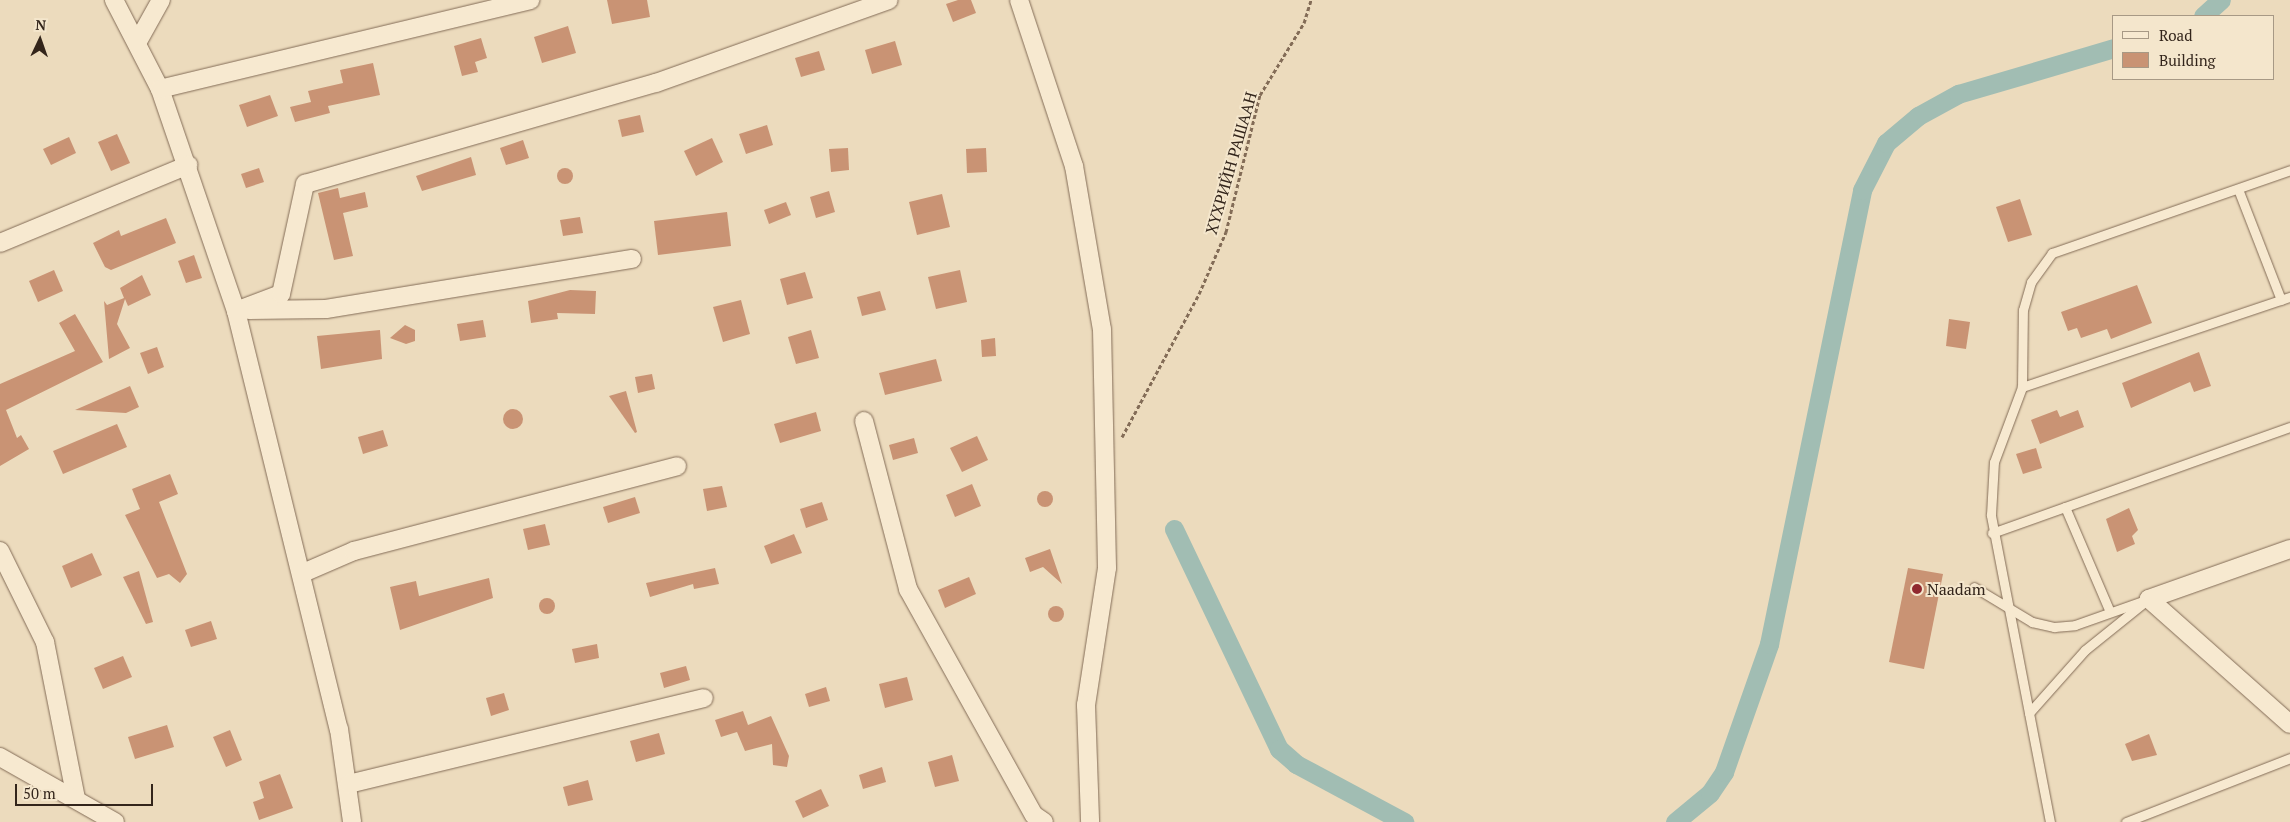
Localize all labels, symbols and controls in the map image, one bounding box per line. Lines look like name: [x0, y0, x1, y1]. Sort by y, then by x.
north arrow: [15, 15, 65, 65]
text: N: [35, 15, 47, 34]
legend: [2112, 15, 2275, 80]
text: Road: [2159, 25, 2192, 45]
text: Building: [2159, 50, 2216, 70]
street label: ХҮХРИЙН РАШААН: [1201, 90, 1261, 236]
place label: Naadam: [1927, 579, 1986, 599]
marker: Naadam: [1911, 583, 1923, 595]
scale bar: [18, 774, 155, 806]
text: 50 m: [23, 783, 56, 803]

